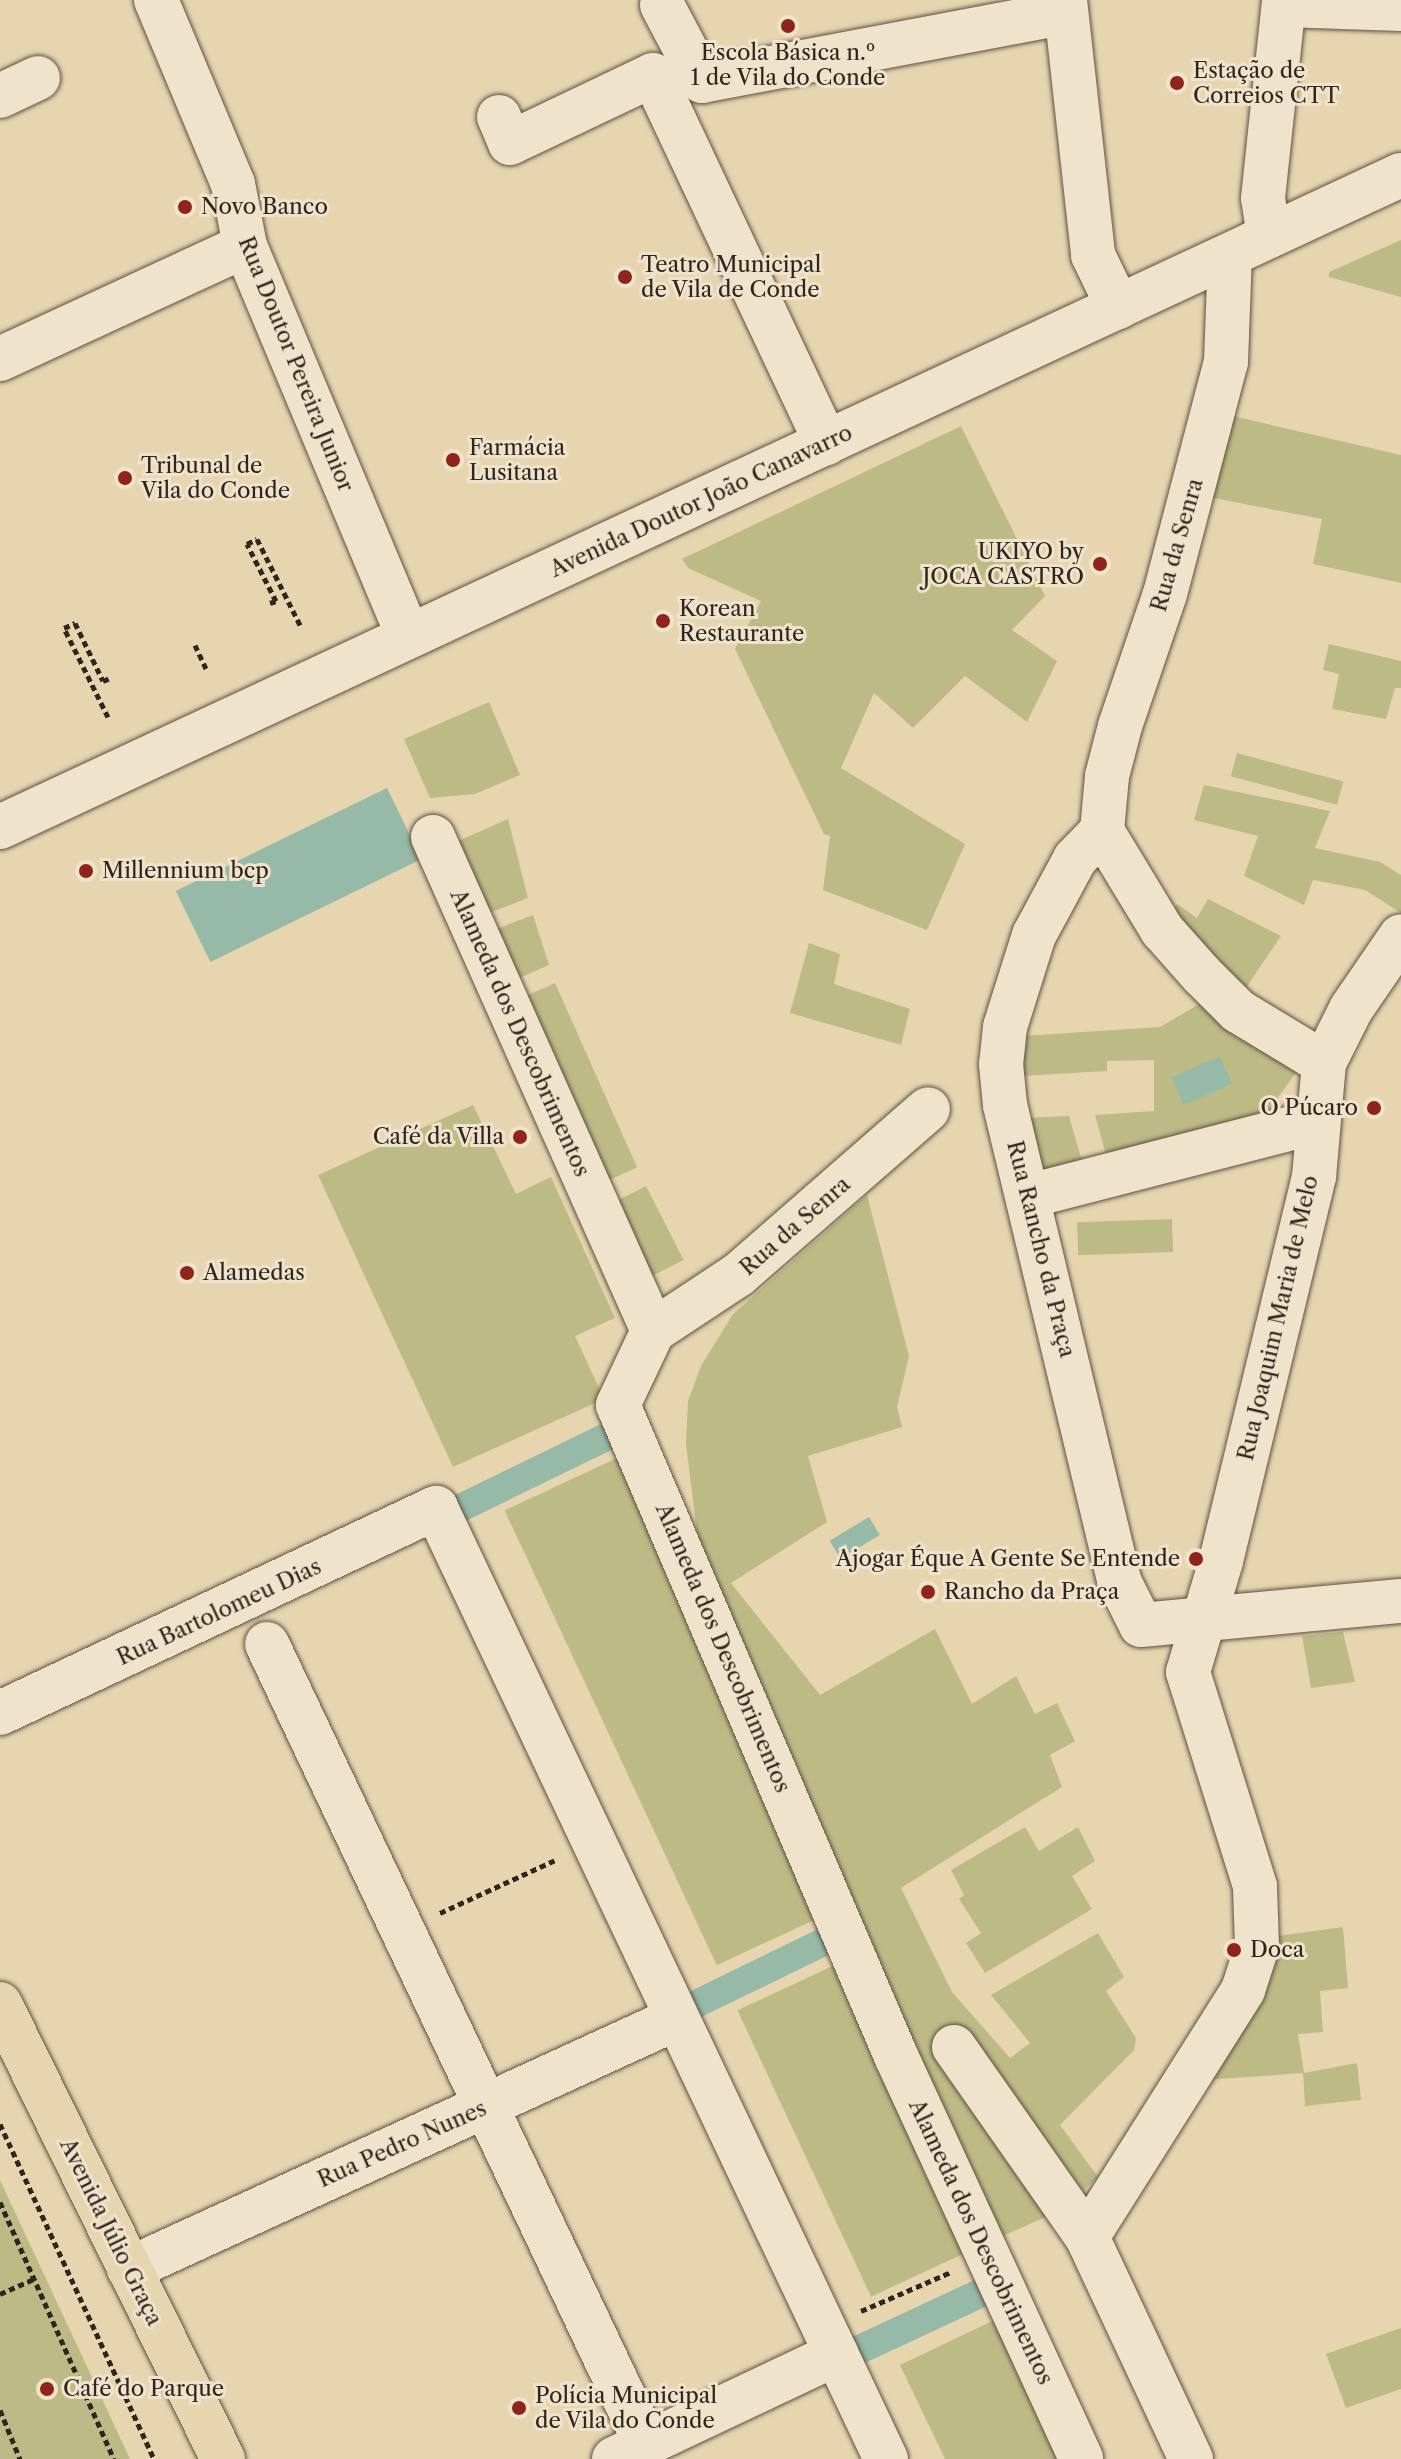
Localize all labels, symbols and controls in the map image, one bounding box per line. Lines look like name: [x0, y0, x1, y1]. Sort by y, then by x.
marker: Escola Básica n.º 1 de Vila do Conde: [779, 17, 797, 35]
place label: Escola Básica n.º 1 de Vila do Conde: [690, 39, 886, 90]
place label: Estação de Correios CTT: [1193, 57, 1340, 108]
marker: Estação de Correios CTT: [1168, 74, 1186, 92]
place label: Novo Banco: [201, 194, 328, 220]
marker: Novo Banco: [176, 198, 194, 216]
street label: Rua Doutor Pereira Junior: [233, 232, 359, 496]
place label: Teatro Municipal de Vila de Conde: [641, 251, 821, 302]
marker: Teatro Municipal de Vila de Conde: [616, 268, 634, 286]
street label: Avenida Doutor João Canavarro: [545, 419, 857, 583]
place label: Farmácia Lusitana: [469, 434, 565, 486]
marker: Farmácia Lusitana: [444, 451, 462, 469]
place label: Tribunal de Vila do Conde: [141, 452, 290, 504]
marker: Tribunal de Vila do Conde: [116, 469, 134, 487]
street label: Rua da Senra: [1145, 475, 1209, 615]
place label: UKIYO by JOCA CASTRO: [922, 538, 1084, 590]
marker: UKIYO by JOCA CASTRO: [1091, 555, 1109, 573]
place label: Korean Restaurante: [679, 595, 804, 646]
marker: Korean Restaurante: [654, 612, 672, 630]
place label: Millennium bcp: [102, 858, 269, 884]
marker: Millennium bcp: [77, 862, 95, 880]
street label: Alameda dos Descobrimentos: [445, 885, 595, 1181]
place label: O Púcaro: [1260, 1095, 1358, 1121]
marker: O Púcaro: [1365, 1099, 1383, 1117]
place label: Café da Villa: [372, 1124, 504, 1150]
marker: Café da Villa: [511, 1128, 529, 1146]
street label: Rua Rancho da Praça: [1001, 1138, 1081, 1360]
street label: Rua da Senra: [734, 1171, 856, 1281]
street label: Rua Joaquim Maria de Melo: [1232, 1173, 1324, 1463]
place label: Alamedas: [203, 1260, 305, 1286]
marker: Alamedas: [178, 1264, 196, 1282]
street label: Alameda dos Descobrimentos: [650, 1499, 796, 1797]
place label: Ajogar Éque A Gente Se Entende: [834, 1546, 1180, 1572]
marker: Ajogar Éque A Gente Se Entende: [1187, 1550, 1205, 1568]
street label: Rua Bartolomeu Dias: [113, 1553, 325, 1671]
place label: Rancho da Praça: [944, 1579, 1120, 1605]
marker: Rancho da Praça: [919, 1583, 937, 1601]
place label: Doca: [1250, 1937, 1304, 1963]
marker: Doca: [1225, 1941, 1243, 1959]
street label: Rua Pedro Nunes: [313, 2095, 491, 2193]
street label: Alameda dos Descobrimentos: [903, 2095, 1059, 2389]
street label: Avenida Júlio Graça: [54, 2134, 168, 2330]
place label: Café do Parque: [63, 2376, 224, 2402]
marker: Café do Parque: [38, 2380, 56, 2398]
place label: Polícia Municipal de Vila do Conde: [535, 2382, 717, 2434]
marker: Polícia Municipal de Vila do Conde: [510, 2399, 528, 2417]

